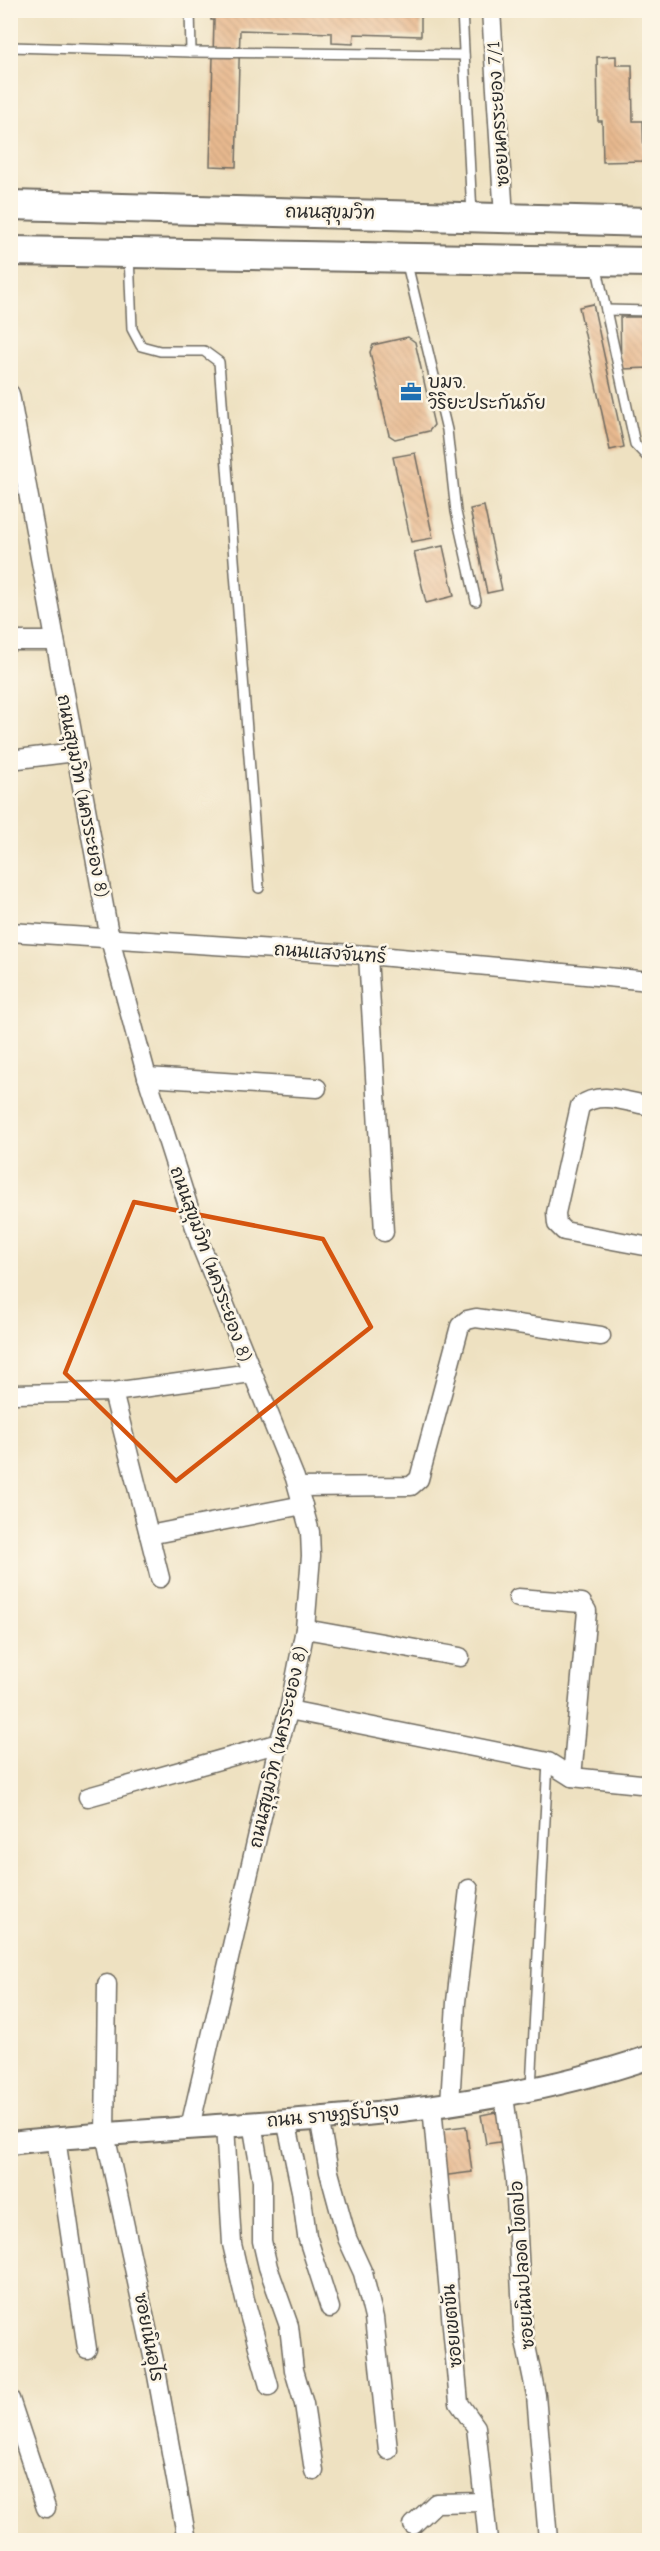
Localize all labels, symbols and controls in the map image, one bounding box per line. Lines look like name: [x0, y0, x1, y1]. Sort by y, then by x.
street label: ซอยนครระยอง 7/1: [483, 41, 514, 187]
street label: ถนนสุขุมวิท: [285, 200, 375, 227]
place label: บมจ. วิริยะประกันภัย: [428, 372, 546, 414]
office icon: บมจ. วิริยะประกันภัย: [399, 380, 423, 404]
street label: ถนนสุขุมวิท (นครระยอง 8): [50, 693, 113, 900]
street label: ถนนแสงจันทร์: [273, 936, 388, 968]
street label: ถนนสุขุมวิท (นครระยอง 8): [163, 1163, 257, 1366]
street label: ถนนสุขุมวิท (นครระยอง 8): [244, 1644, 315, 1851]
street label: ถนน ราษฎร์บำรุง: [266, 2096, 400, 2135]
street label: ซอยเนินปลอด โขดปอ: [503, 2180, 539, 2350]
street label: ซอยเขตขัน: [437, 2283, 467, 2369]
street label: ซอยเนินอุไร: [127, 2290, 170, 2384]

